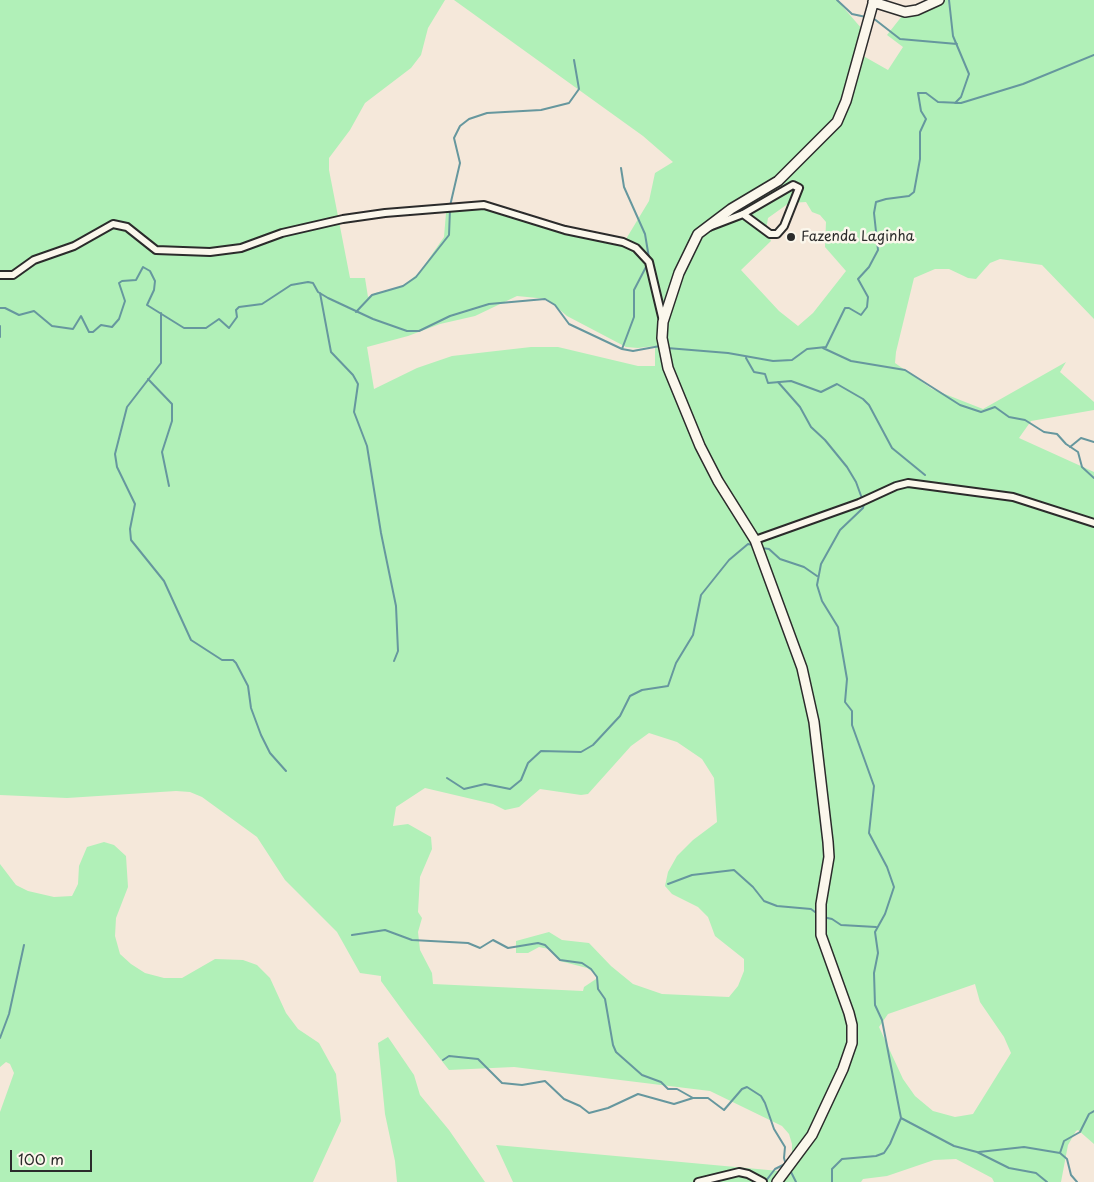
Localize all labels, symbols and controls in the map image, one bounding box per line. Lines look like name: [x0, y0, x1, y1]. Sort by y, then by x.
place label: Fazenda Laginha: [801, 229, 914, 245]
marker: Fazenda Laginha: [785, 231, 797, 243]
scale bar: [12, 1140, 95, 1172]
text: 100 m: [18, 1147, 64, 1170]

